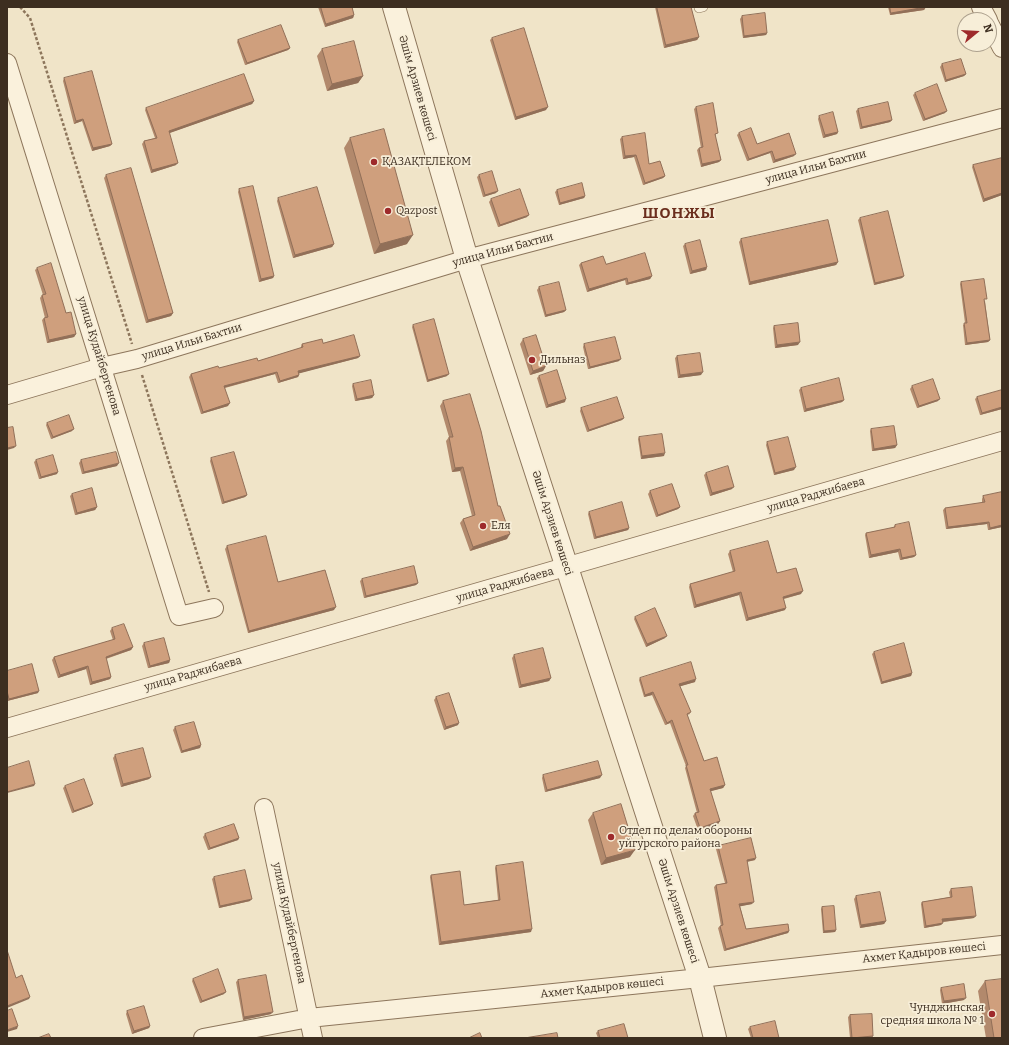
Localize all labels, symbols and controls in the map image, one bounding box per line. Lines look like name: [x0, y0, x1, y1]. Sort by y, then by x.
north arrow: [957, 12, 997, 52]
text: N: [980, 22, 995, 34]
street label: Әшім Арзиев көшесі: [396, 34, 438, 142]
street label: улица Ильи Бахтии: [764, 147, 868, 187]
place label: ҚАЗАҚТЕЛЕКОМ: [382, 155, 471, 169]
marker: ҚАЗАҚТЕЛЕКОМ: [369, 157, 379, 167]
place label: Qazpost: [396, 204, 437, 218]
district label: ШОНЖЫ: [643, 205, 715, 223]
marker: Qazpost: [383, 206, 393, 216]
street label: улица Ильи Бахтии: [451, 230, 555, 270]
street label: улица Кудайбергенова: [75, 295, 123, 417]
street label: улица Ильи Бахтии: [141, 321, 243, 363]
place label: Дильназ: [540, 353, 585, 367]
marker: Дильназ: [527, 355, 537, 365]
street label: Әшім Арзиев көшесі: [529, 469, 575, 577]
street label: улица Раджибаева: [766, 475, 866, 515]
place label: Еля: [491, 519, 510, 533]
marker: Еля: [478, 521, 488, 531]
street label: улица Раджибаева: [455, 565, 555, 605]
street label: улица Раджибаева: [143, 654, 243, 694]
place label: Отдел по делам обороны уйгурского района: [619, 824, 752, 850]
marker: Отдел по делам обороны уйгурского района: [606, 832, 616, 842]
street label: Әшім Арзиев көшесі: [655, 857, 701, 965]
street label: улица Кудайбергенова: [270, 861, 308, 985]
street label: Ахмет Қадыров көшесі: [862, 940, 986, 966]
street label: Ахмет Қадыров көшесі: [540, 975, 664, 1001]
place label: Чунджинская средняя школа № 1: [881, 1001, 984, 1027]
marker: Чунджинская средняя школа № 1: [987, 1009, 997, 1019]

